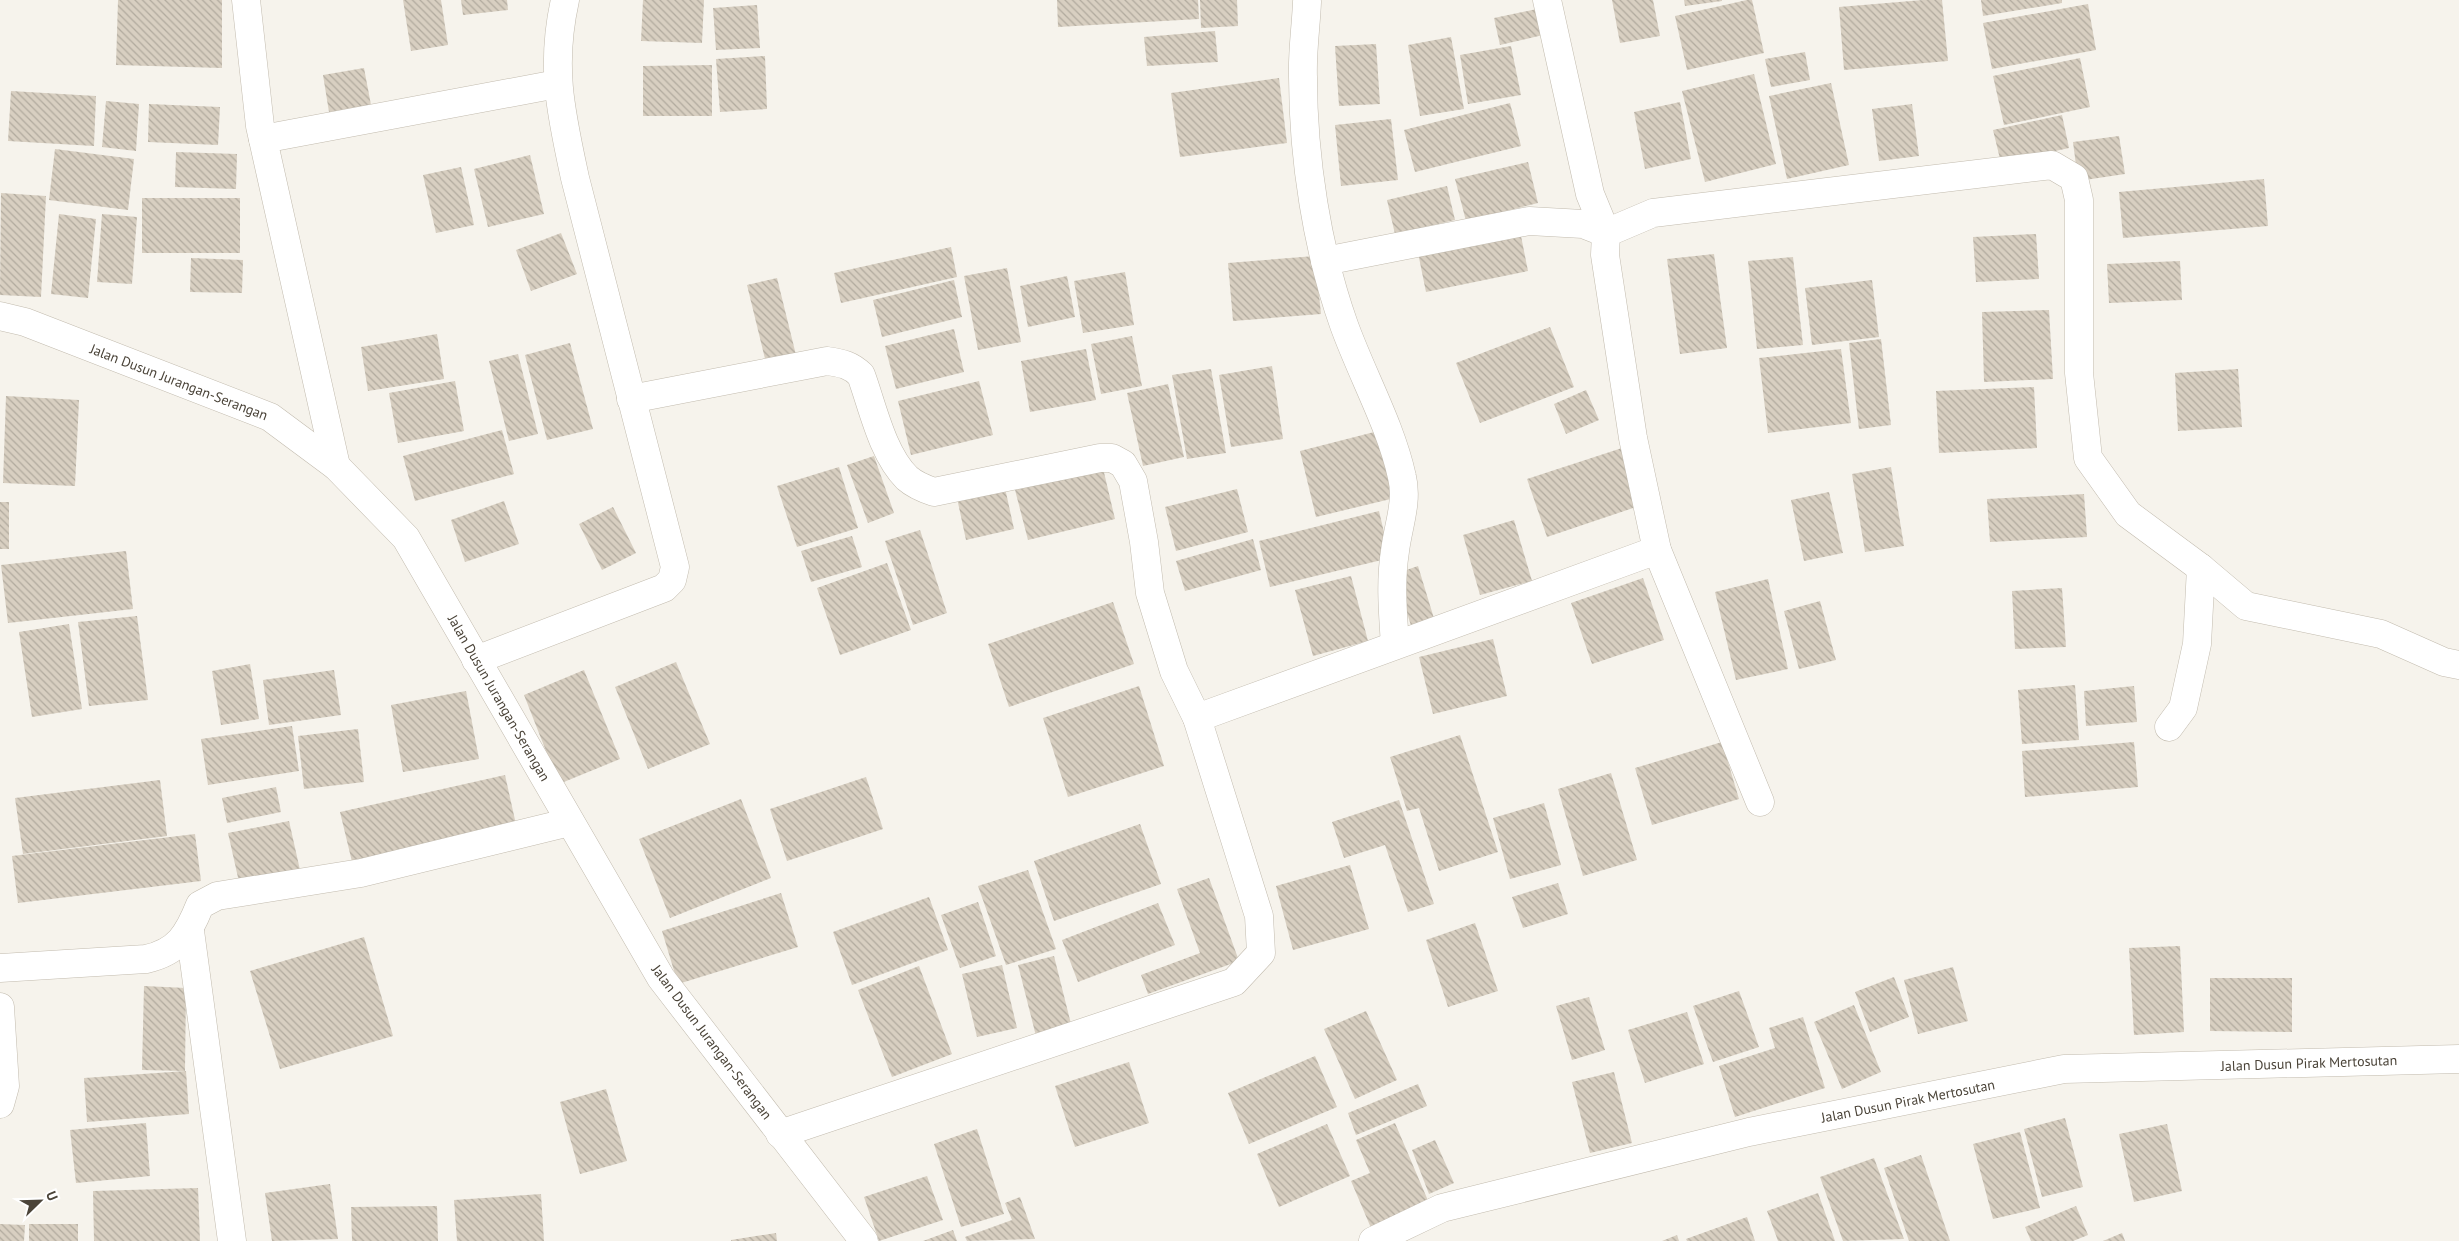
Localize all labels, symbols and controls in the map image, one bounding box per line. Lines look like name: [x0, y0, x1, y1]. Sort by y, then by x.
street label: Jalan Dusun Jurangan-Serangan: [87, 339, 271, 424]
street label: Jalan Dusun Jurangan-Serangan: [443, 611, 554, 784]
street label: Jalan Dusun Jurangan-Serangan: [647, 960, 776, 1123]
street label: Jalan Dusun Pirak Mertosutan: [2219, 1051, 2398, 1075]
street label: Jalan Dusun Pirak Mertosutan: [1819, 1075, 1996, 1127]
north arrow: [15, 1176, 65, 1226]
text: U: [42, 1188, 62, 1203]

